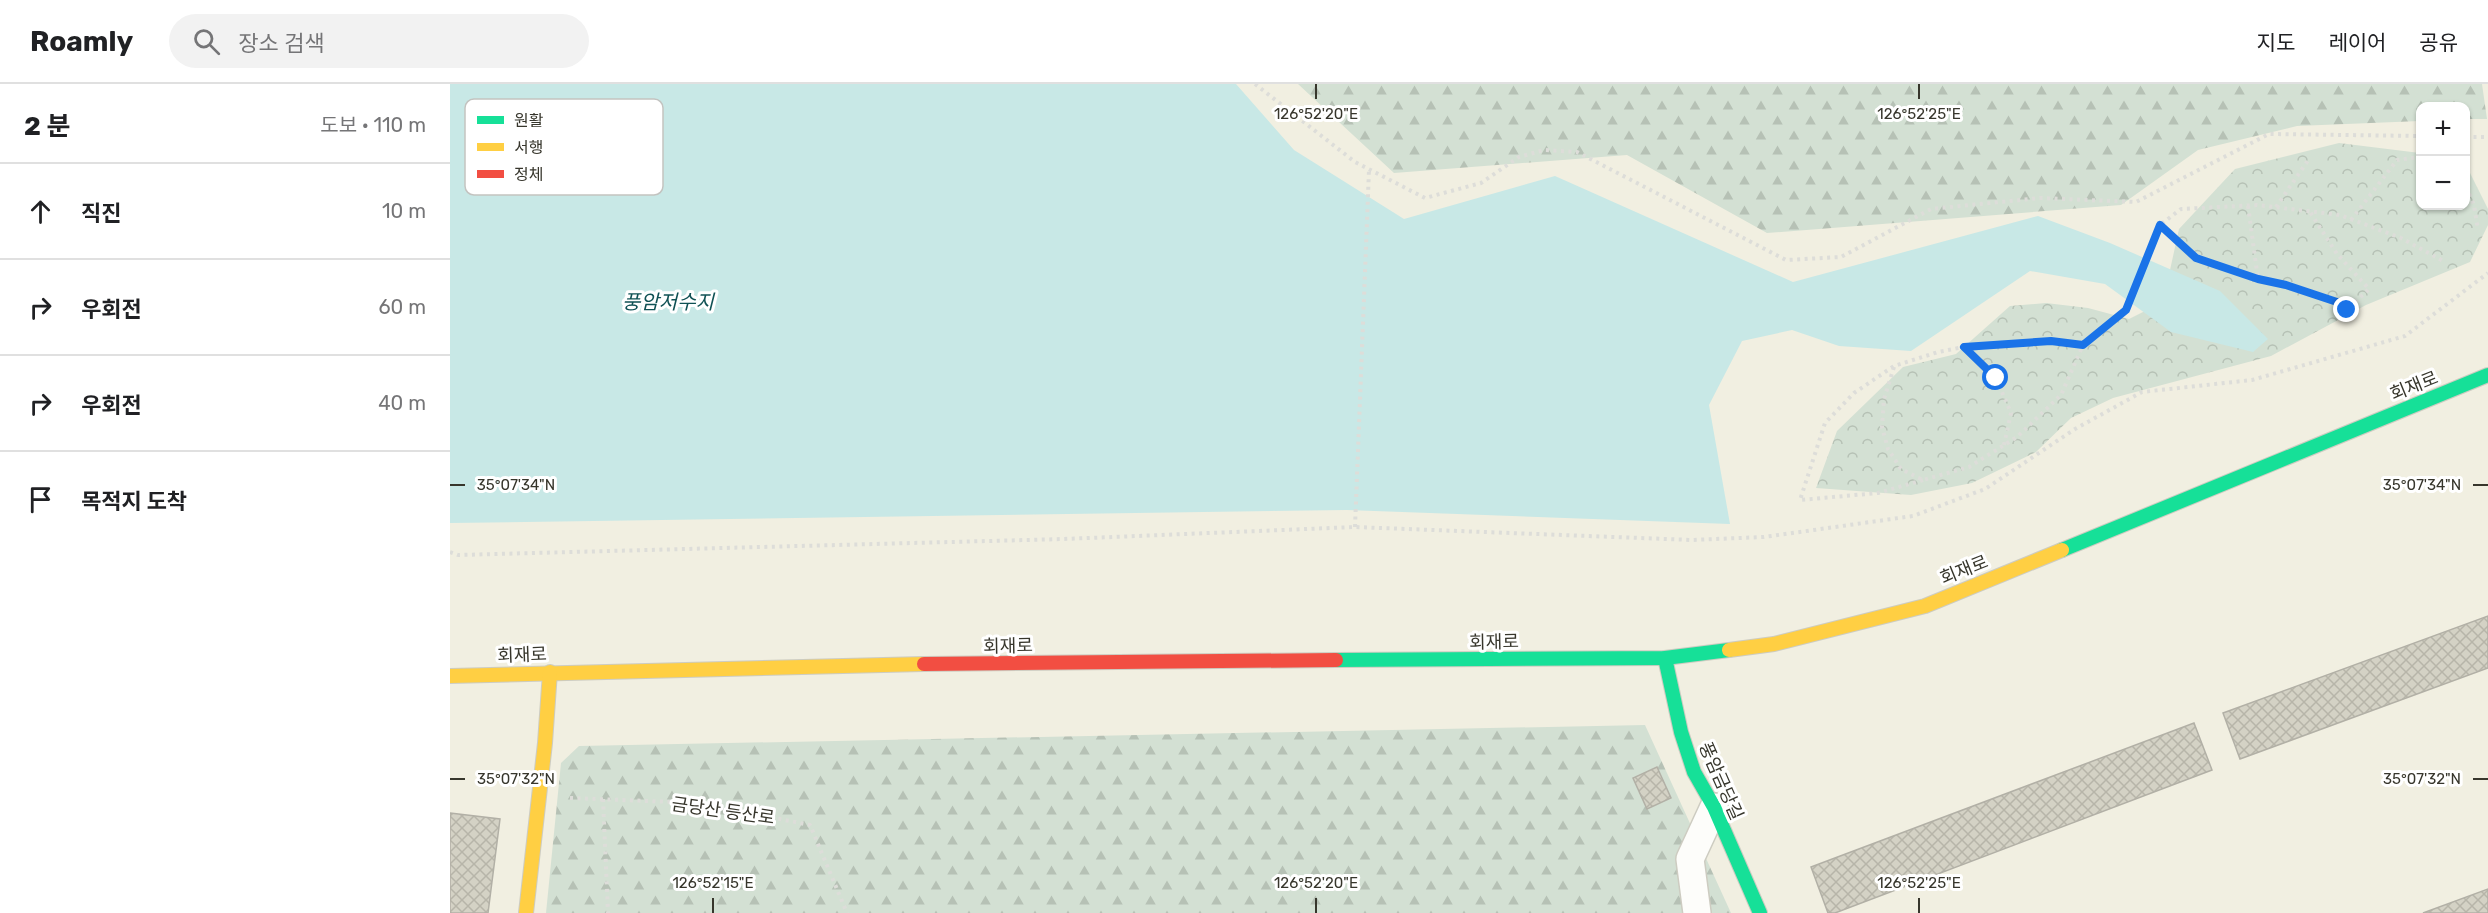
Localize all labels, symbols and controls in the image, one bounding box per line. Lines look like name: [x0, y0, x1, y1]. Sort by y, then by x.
search box: [169, 14, 589, 68]
text: Roamly: [30, 25, 133, 58]
icon: search: [190, 25, 223, 58]
text: 장소 검색: [238, 30, 325, 57]
text: 지도: [2257, 30, 2295, 55]
text: 레이어: [2328, 30, 2386, 55]
text: 공유: [2419, 30, 2458, 55]
legend: [465, 99, 663, 195]
map controls: [2416, 102, 2470, 210]
button: +: [2416, 102, 2470, 156]
text: 126°52'20"E: [1274, 105, 1358, 123]
text: 126°52'25"E: [1877, 105, 1961, 123]
text: 2 분: [24, 111, 70, 142]
text: 원활: [514, 111, 544, 130]
text: 도보 · 110 m: [320, 113, 426, 137]
text: 서행: [514, 138, 543, 157]
button: −: [2416, 156, 2470, 210]
text: 정체: [514, 165, 543, 184]
icon: ahead: [24, 195, 57, 228]
text: 10 m: [382, 199, 426, 223]
text: 직진: [81, 200, 121, 227]
water label: 풍암저수지: [622, 290, 716, 314]
icon: right: [24, 291, 57, 324]
text: 60 m: [379, 295, 426, 319]
text: 우회전: [81, 296, 142, 323]
route end: [2333, 296, 2359, 322]
route start: [1982, 364, 2008, 390]
street label: 회재로: [2387, 366, 2441, 406]
icon: right: [24, 387, 57, 420]
text: 40 m: [378, 391, 426, 415]
text: 우회전: [81, 392, 142, 419]
text: 35°07'34"N: [477, 476, 555, 494]
text: 35°07'34"N: [2383, 476, 2461, 494]
icon: arrive: [24, 483, 57, 516]
text: 목적지 도착: [81, 488, 187, 515]
street label: 회재로: [1937, 550, 1991, 590]
street label: 회재로: [1469, 631, 1519, 653]
street label: 회재로: [983, 635, 1033, 657]
street label: 회재로: [497, 643, 547, 667]
street label: 풍암금당길: [1694, 739, 1748, 823]
text: 35°07'32"N: [477, 770, 555, 788]
text: 35°07'32"N: [2383, 770, 2461, 788]
street label: 금당산 등산로: [670, 793, 776, 829]
text: 126°52'15"E: [672, 874, 754, 892]
text: 126°52'20"E: [1274, 874, 1358, 892]
text: 126°52'25"E: [1877, 874, 1961, 892]

